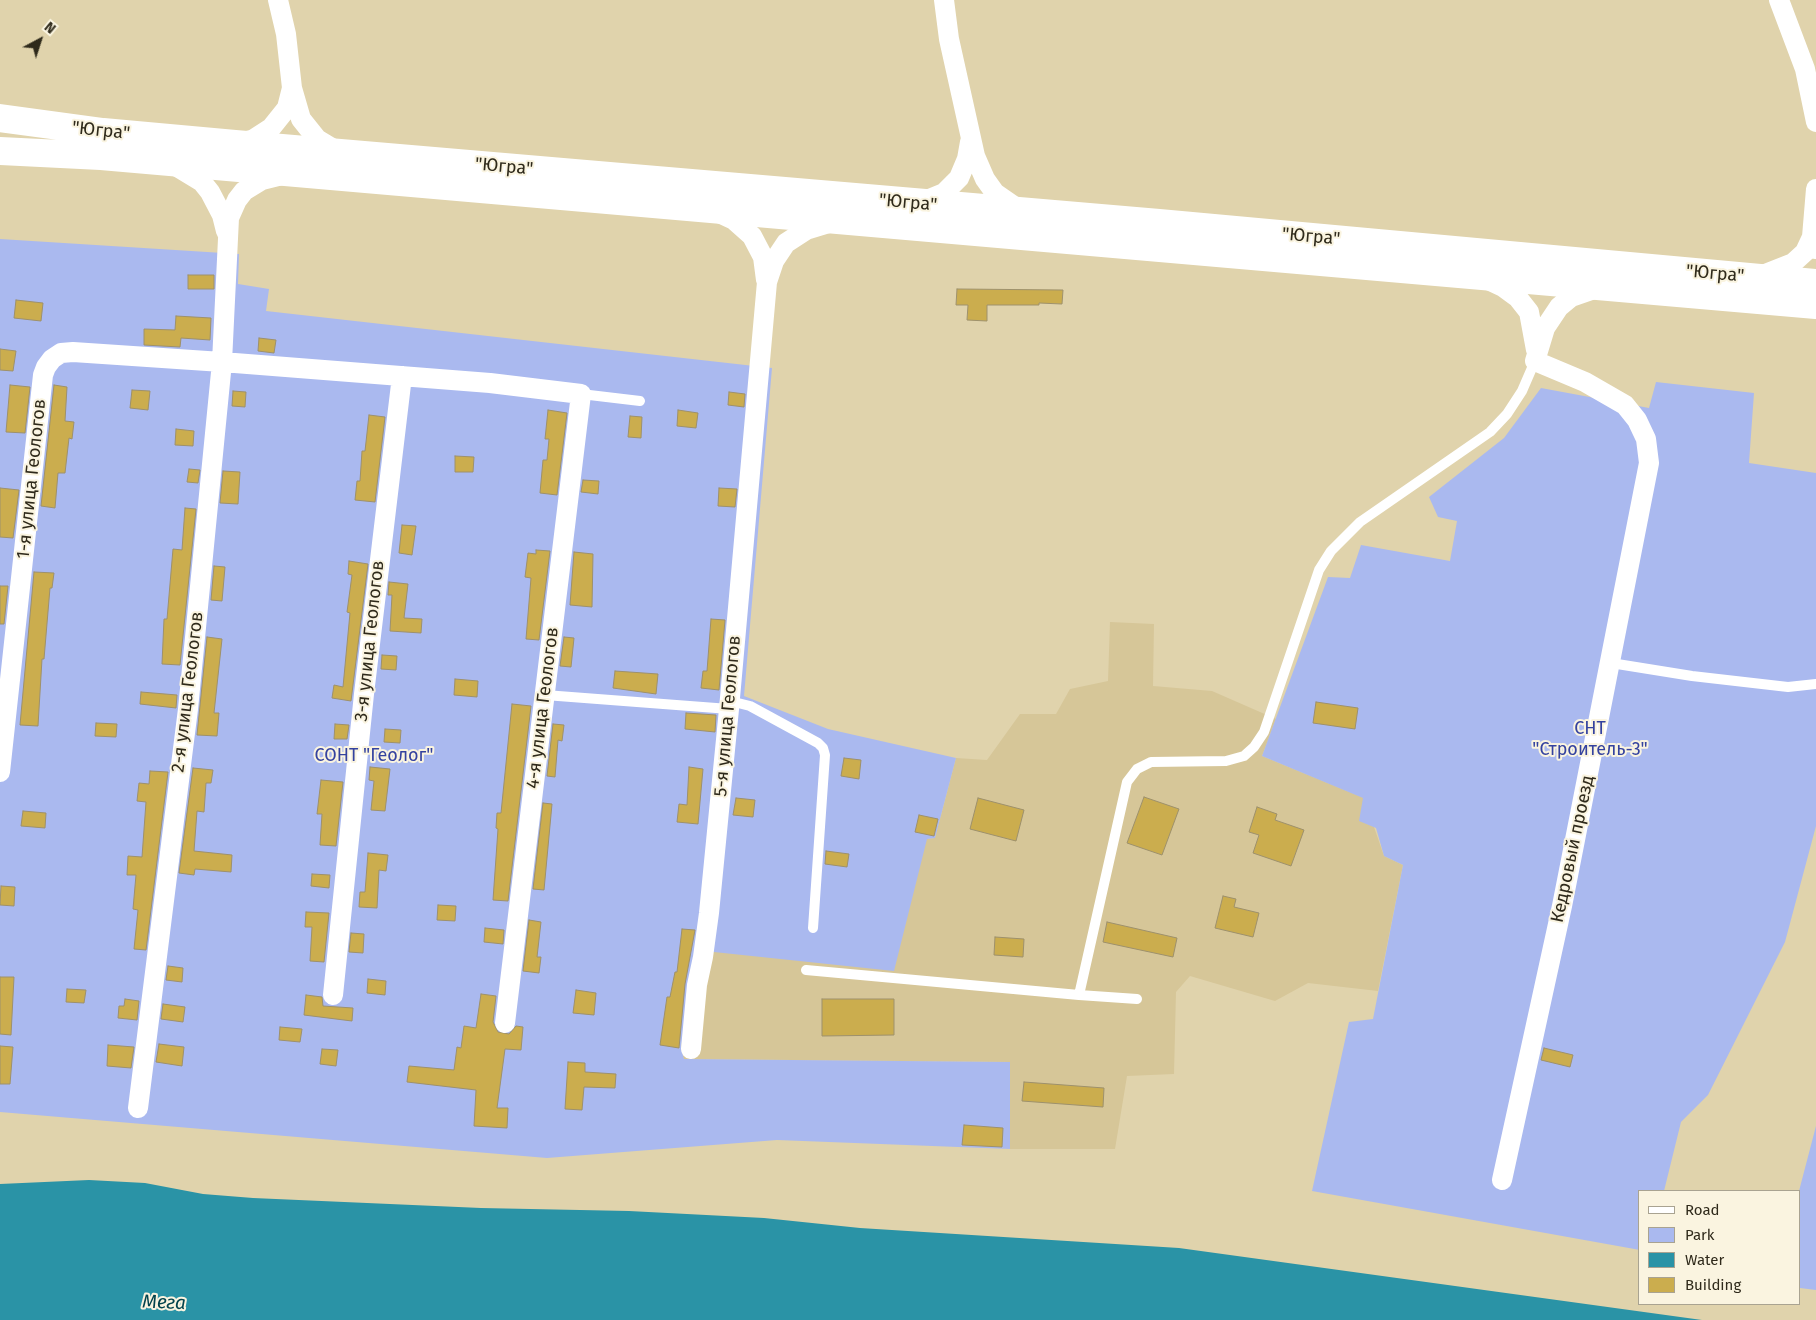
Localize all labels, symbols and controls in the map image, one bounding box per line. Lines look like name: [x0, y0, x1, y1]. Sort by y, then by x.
north arrow: [15, 15, 65, 65]
text: N: [41, 19, 59, 38]
street label: "Югра": [71, 117, 131, 145]
street label: "Югра": [474, 154, 534, 180]
street label: "Югра": [878, 190, 938, 216]
street label: "Югра": [1281, 224, 1341, 250]
street label: "Югра": [1685, 261, 1745, 287]
street label: 1-я улица Геологов: [13, 398, 51, 560]
street label: 3-я улица Геологов: [351, 559, 389, 723]
street label: 2-я улица Геологов: [167, 610, 209, 774]
street label: 4-я улица Геологов: [522, 626, 564, 790]
street label: 5-я улица Геологов: [710, 634, 746, 798]
park label: СНТ "Строитель-3": [1532, 718, 1648, 761]
park label: СОНТ "Геолог": [314, 745, 434, 767]
street label: Кедровый проезд: [1547, 773, 1599, 925]
legend: [1638, 1190, 1801, 1305]
text: Road: [1685, 1201, 1720, 1219]
text: Park: [1685, 1226, 1715, 1244]
text: Water: [1685, 1251, 1724, 1269]
text: Building: [1685, 1276, 1741, 1294]
water label: Мега: [142, 1291, 186, 1315]

